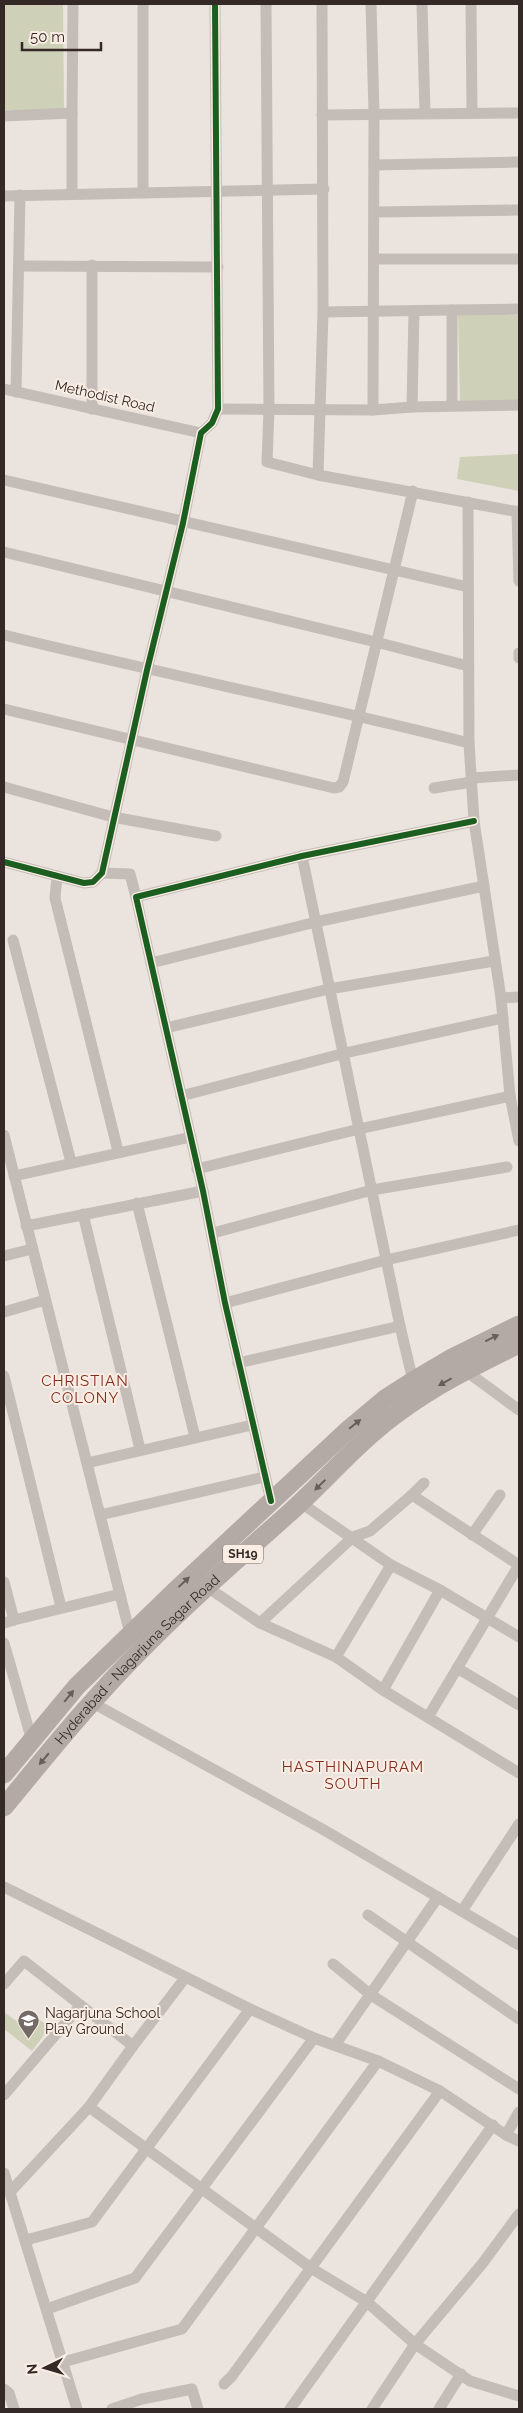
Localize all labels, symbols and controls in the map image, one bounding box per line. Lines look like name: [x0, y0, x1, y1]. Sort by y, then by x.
scale bar: [22, 20, 101, 52]
text: 50 m: [30, 28, 65, 46]
street label: Methodist Road: [54, 377, 156, 415]
one-way arrow: [485, 1334, 499, 1342]
district label: CHRISTIAN COLONY: [41, 1372, 129, 1407]
one-way arrow: [437, 1378, 452, 1386]
one-way arrow: [348, 1418, 361, 1429]
one-way arrow: [314, 1479, 326, 1491]
road number: SH19: [223, 1545, 263, 1564]
street label: Hyderabad - Nagarjuna Sagar Road: [51, 1571, 223, 1747]
one-way arrow: [178, 1576, 190, 1588]
one-way arrow: [63, 1690, 74, 1703]
one-way arrow: [38, 1753, 49, 1766]
district label: HASTHINAPURAM SOUTH: [282, 1758, 424, 1793]
place label: Nagarjuna School Play Ground: [45, 2005, 160, 2037]
school or university icon: Nagarjuna School Play Ground: [17, 2009, 41, 2040]
north arrow: [20, 2343, 70, 2393]
text: N: [24, 2363, 40, 2375]

